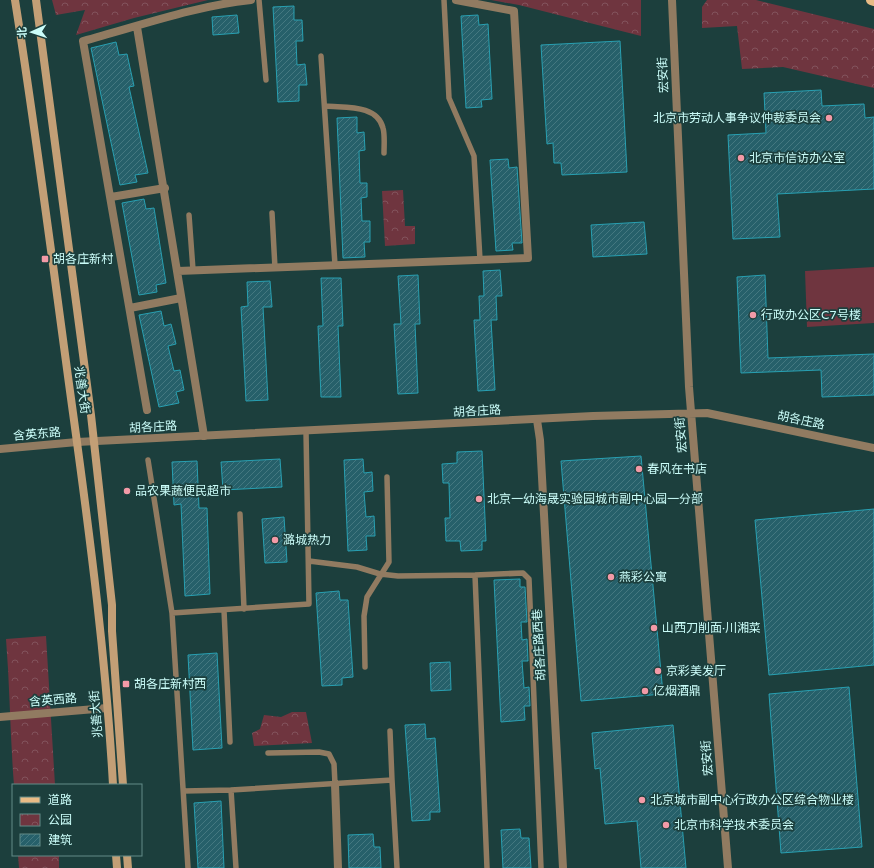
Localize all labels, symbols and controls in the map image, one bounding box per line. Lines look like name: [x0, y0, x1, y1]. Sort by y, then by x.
north arrow: [12, 12, 52, 52]
text: 北: [16, 27, 29, 38]
street label: 宏安街: [655, 57, 671, 93]
place label: 北京市劳动人事争议仲裁委员会: [653, 111, 821, 125]
marker: 北京市劳动人事争议仲裁委员会: [824, 113, 834, 123]
place label: 北京市信访办公室: [749, 151, 845, 165]
marker: 北京市信访办公室: [736, 153, 746, 163]
place label: 胡各庄新村: [53, 252, 114, 266]
marker: 胡各庄新村: [40, 254, 50, 264]
place label: 行政办公区C7号楼: [761, 308, 861, 322]
marker: 行政办公区C7号楼: [748, 310, 758, 320]
street label: 兆善大街: [72, 365, 92, 415]
street label: 胡各庄路: [453, 403, 501, 419]
street label: 胡各庄路: [776, 408, 826, 432]
street label: 宏安街: [672, 416, 690, 454]
street label: 胡各庄路: [129, 419, 177, 435]
street label: 含英东路: [12, 425, 62, 443]
place label: 春风在书店: [647, 462, 707, 476]
marker: 春风在书店: [634, 464, 644, 474]
place label: 品农果蔬便民超市: [135, 484, 231, 498]
marker: 品农果蔬便民超市: [122, 486, 132, 496]
place label: 北京一幼海晟实验园城市副中心园一分部: [487, 492, 703, 506]
marker: 北京一幼海晟实验园城市副中心园一分部: [474, 494, 484, 504]
place label: 潞城热力: [283, 533, 331, 547]
marker: 潞城热力: [270, 535, 280, 545]
place label: 燕彩公寓: [619, 570, 667, 584]
marker: 燕彩公寓: [606, 572, 616, 582]
street label: 胡各庄路西巷: [530, 609, 548, 681]
place label: 山西刀削面·川湘菜: [662, 621, 761, 635]
marker: 山西刀削面·川湘菜: [649, 623, 659, 633]
place label: 京彩美发厅: [666, 664, 726, 678]
marker: 京彩美发厅: [653, 666, 663, 676]
place label: 胡各庄新村西: [134, 677, 206, 691]
marker: 胡各庄新村西: [121, 679, 131, 689]
place label: 亿烟酒鼎: [653, 684, 701, 698]
marker: 亿烟酒鼎: [640, 686, 650, 696]
street label: 兆善大街: [87, 689, 105, 739]
street label: 含英西路: [28, 691, 78, 709]
street label: 宏安街: [698, 739, 716, 777]
legend: [12, 784, 142, 856]
text: 道路: [48, 793, 72, 807]
place label: 北京城市副中心行政办公区综合物业楼: [650, 793, 854, 807]
marker: 北京城市副中心行政办公区综合物业楼: [637, 795, 647, 805]
text: 公园: [48, 813, 72, 827]
place label: 北京市科学技术委员会: [674, 818, 794, 832]
marker: 北京市科学技术委员会: [661, 820, 671, 830]
text: 建筑: [48, 833, 72, 847]

